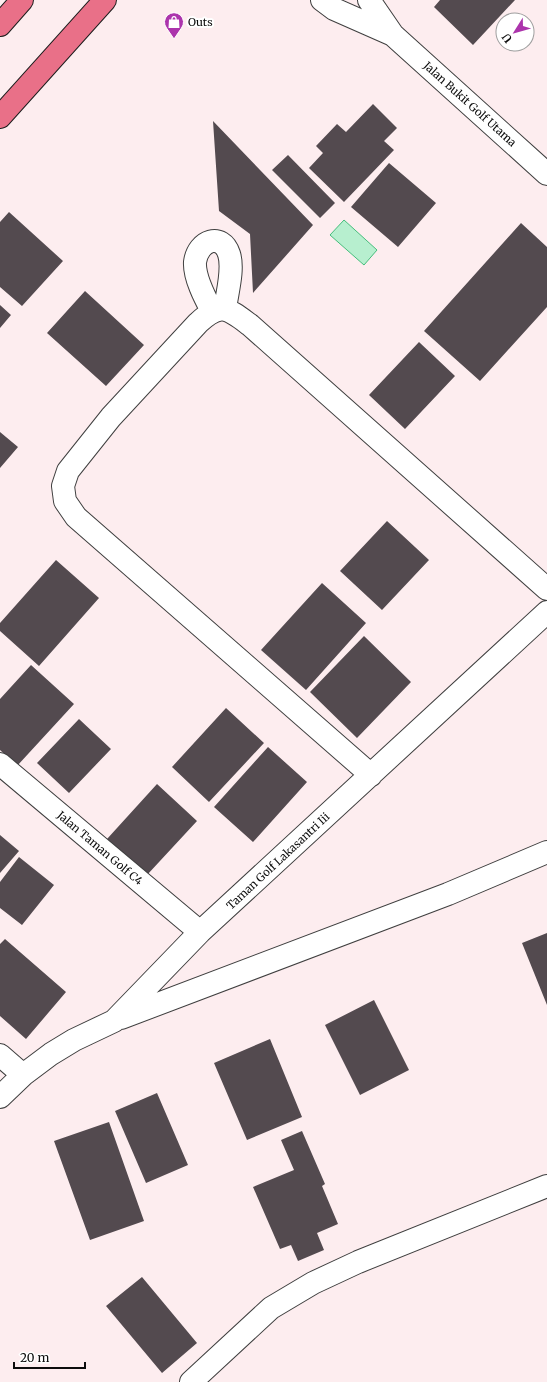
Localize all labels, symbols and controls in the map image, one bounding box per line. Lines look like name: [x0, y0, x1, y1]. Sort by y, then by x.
shop icon: Outs: [163, 11, 185, 39]
north arrow: [495, 12, 535, 52]
place label: Outs: [188, 15, 213, 29]
text: U: [498, 30, 515, 46]
street label: Jalan Bukit Golf Utama: [420, 58, 519, 149]
street label: Jalan Taman Golf C4: [54, 807, 146, 888]
street label: Taman Golf Lakasantri Iii: [224, 809, 333, 912]
scale bar: [14, 1344, 85, 1370]
text: 20 m: [20, 1350, 49, 1365]

